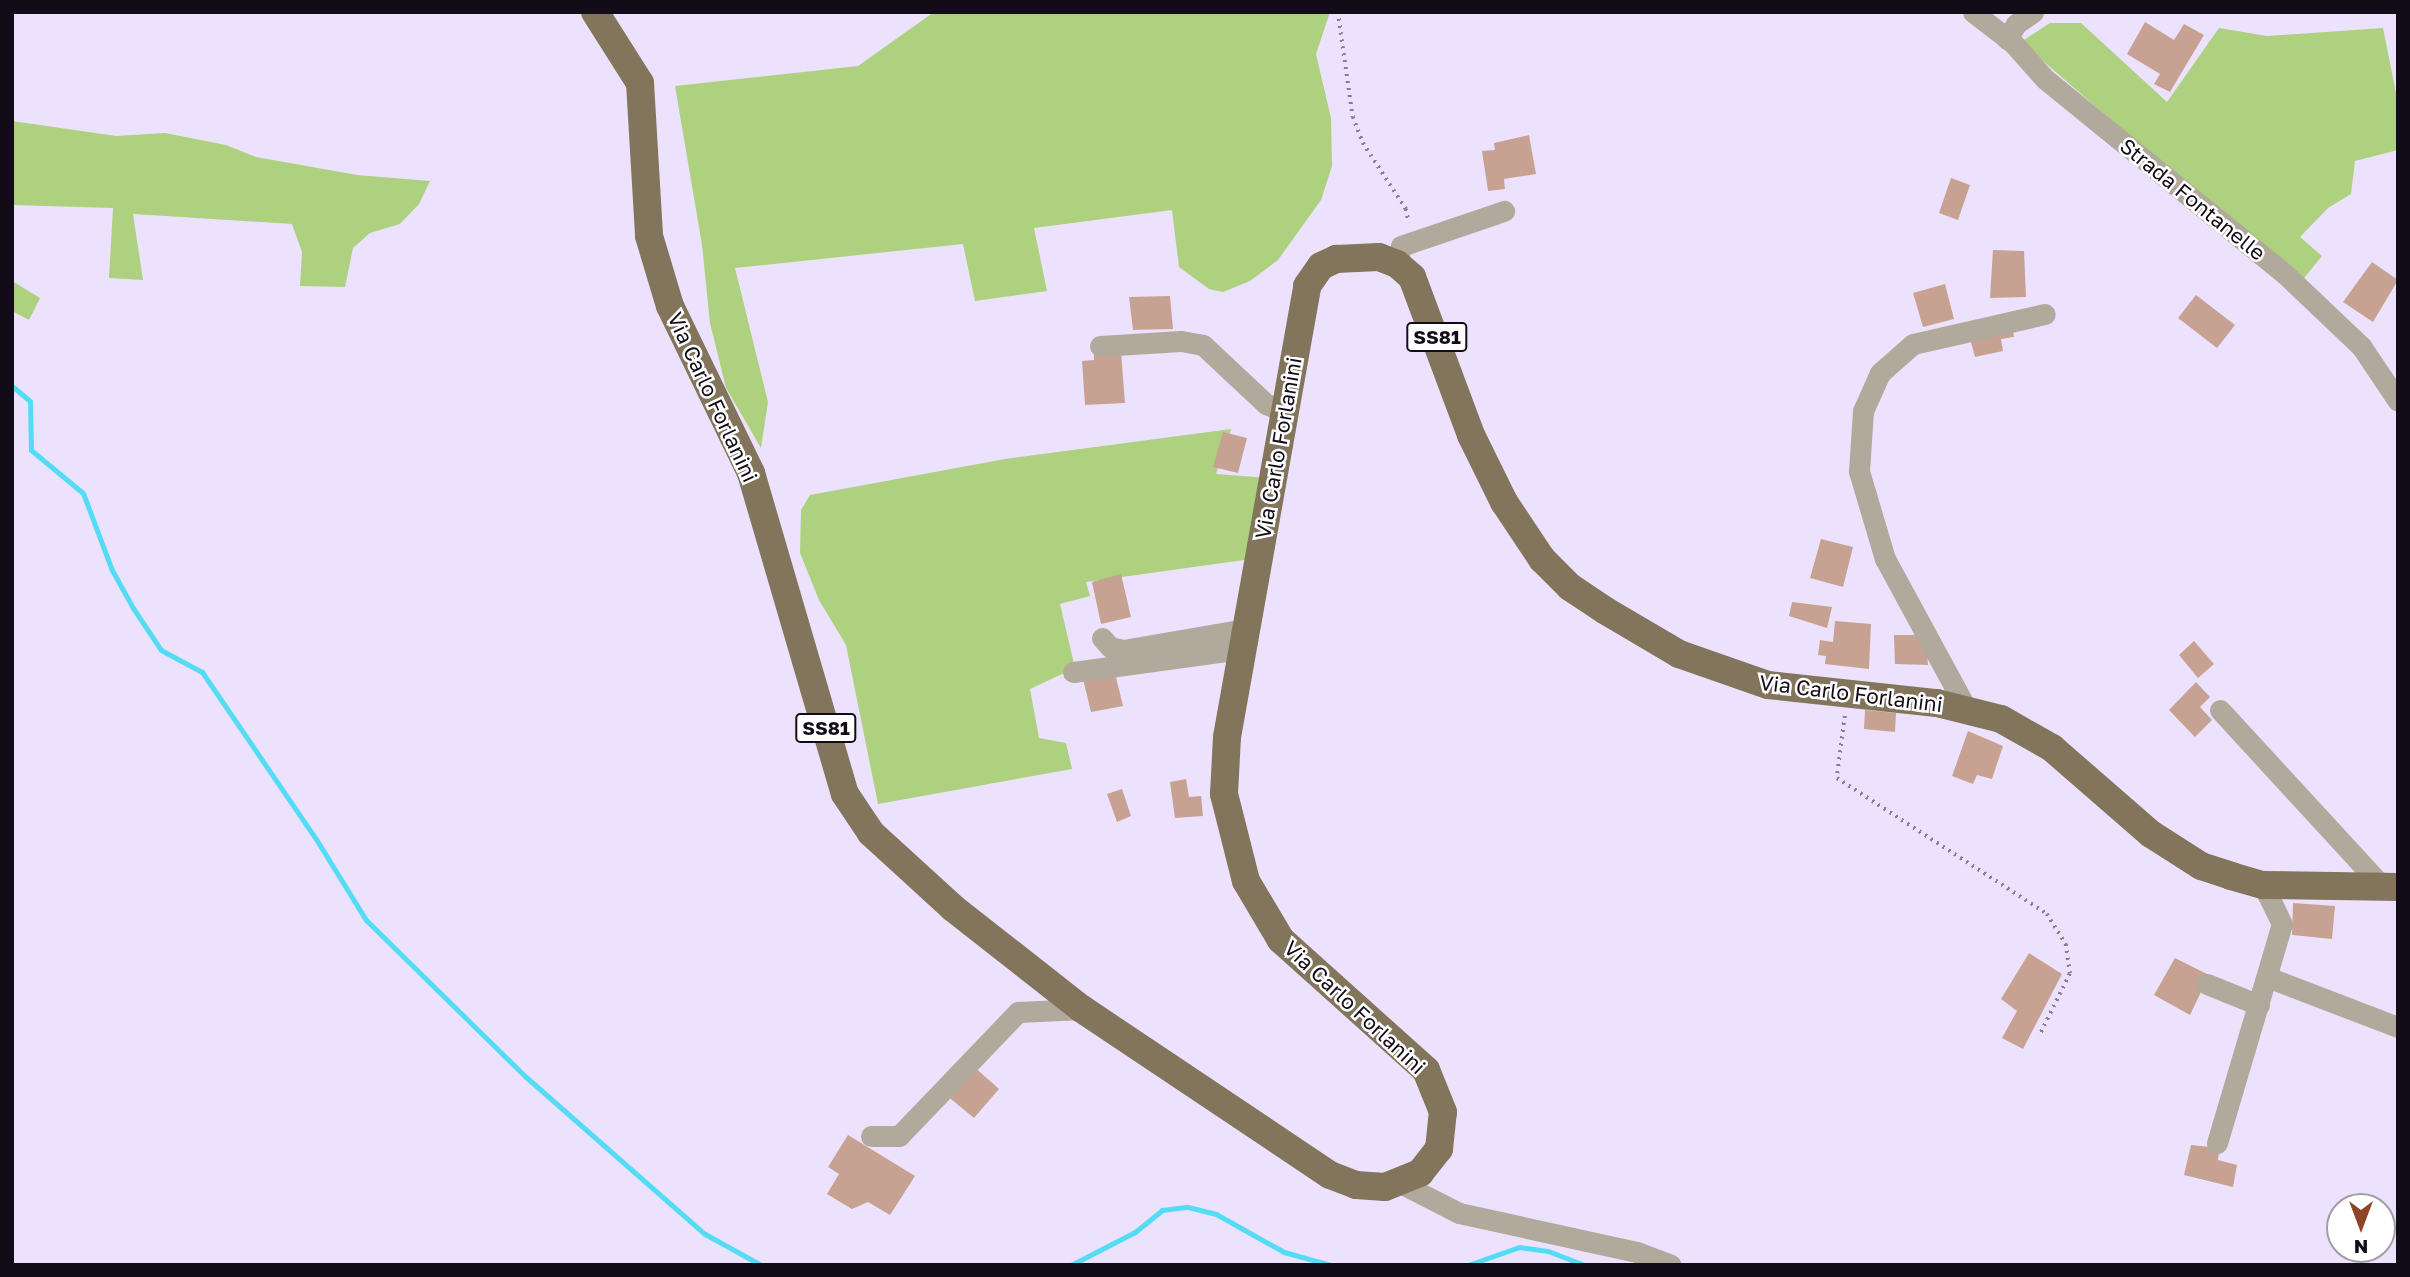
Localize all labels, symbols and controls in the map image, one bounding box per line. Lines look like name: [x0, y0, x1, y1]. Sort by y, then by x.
street label: Strada Fontanelle: [2115, 133, 2271, 265]
street label: Via Carlo Forlanini: [663, 308, 763, 486]
road number: SS81: [1406, 322, 1468, 352]
street label: Via Carlo Forlanini: [1250, 355, 1306, 541]
street label: Via Carlo Forlanini: [1758, 669, 1944, 717]
road number: SS81: [794, 712, 858, 744]
street label: Via Carlo Forlanini: [1279, 935, 1431, 1079]
north arrow: [2326, 1193, 2396, 1263]
text: N: [2354, 1236, 2368, 1259]

